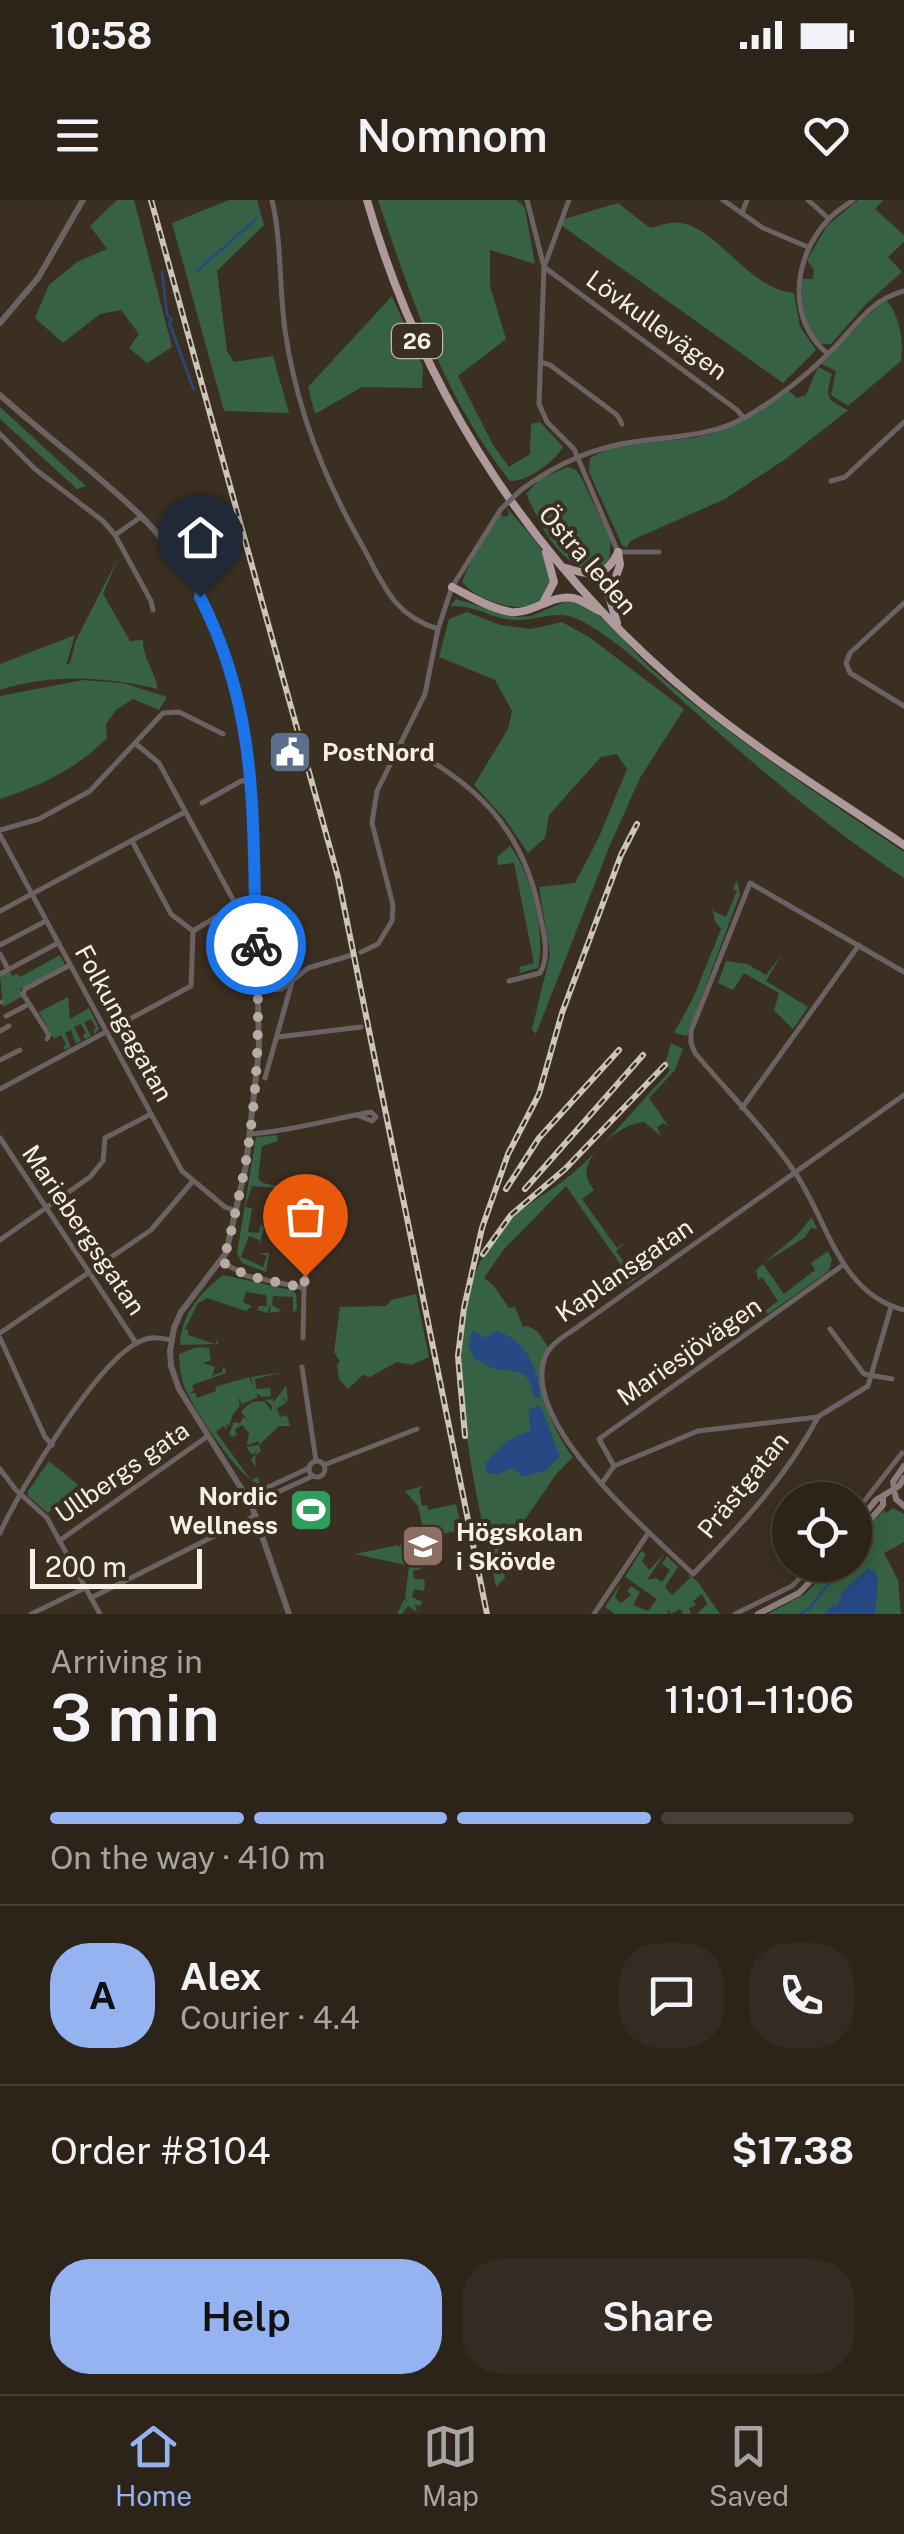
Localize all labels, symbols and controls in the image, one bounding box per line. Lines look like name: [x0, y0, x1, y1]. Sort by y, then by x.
text: 10:58: [50, 13, 152, 58]
icon: menu: [50, 108, 105, 163]
icon: heart: [799, 108, 854, 163]
text: Nomnom: [356, 109, 548, 162]
street label: Lövkullevägen: [581, 264, 733, 386]
road number: 26: [392, 324, 442, 358]
pin: [158, 495, 243, 598]
street label: Östra leden: [533, 500, 643, 620]
icon: home: [173, 510, 228, 565]
public building icon: PostNord: [267, 729, 313, 775]
place label: PostNord: [322, 737, 435, 767]
courier: [206, 895, 306, 995]
icon: bike: [229, 918, 284, 973]
street label: Folkungagatan: [69, 940, 179, 1106]
street label: Mariebergsgatan: [16, 1139, 152, 1321]
pin: [263, 1174, 348, 1277]
icon: bag: [278, 1189, 333, 1244]
street label: Kaplansgatan: [550, 1212, 698, 1328]
street label: Mariesjövägen: [611, 1290, 767, 1412]
street label: Ullbergs gata: [49, 1415, 195, 1529]
street label: Prästgatan: [691, 1426, 795, 1544]
place label: Nordic Wellness: [169, 1481, 278, 1540]
map controls: [772, 1482, 872, 1582]
button: locate: [772, 1482, 872, 1582]
sports icon: Nordic Wellness: [288, 1487, 334, 1533]
place label: Högskolan i Skövde: [456, 1517, 583, 1576]
school or university icon: Högskolan i Skövde: [400, 1523, 446, 1569]
scale bar: [30, 1544, 202, 1588]
text: 200 m: [45, 1550, 127, 1583]
text: Arriving in: [50, 1643, 203, 1680]
text: 11:01–11:06: [664, 1677, 854, 1722]
text: 3 min: [50, 1679, 220, 1756]
text: On the way · 410 m: [50, 1839, 326, 1876]
button: chat: [619, 1943, 724, 2048]
button: phone: [749, 1943, 854, 2048]
text: Alex: [180, 1954, 262, 1999]
text: A: [89, 1973, 116, 2018]
text: Courier · 4.4: [180, 1999, 360, 2036]
text: Order #8104: [50, 2128, 271, 2173]
text: $17.38: [732, 2128, 854, 2173]
button: Help: [50, 2259, 442, 2374]
button: Share: [462, 2259, 854, 2374]
tab: Home: [115, 2419, 192, 2512]
tab: Map: [422, 2419, 479, 2512]
tab: Saved: [709, 2419, 789, 2512]

